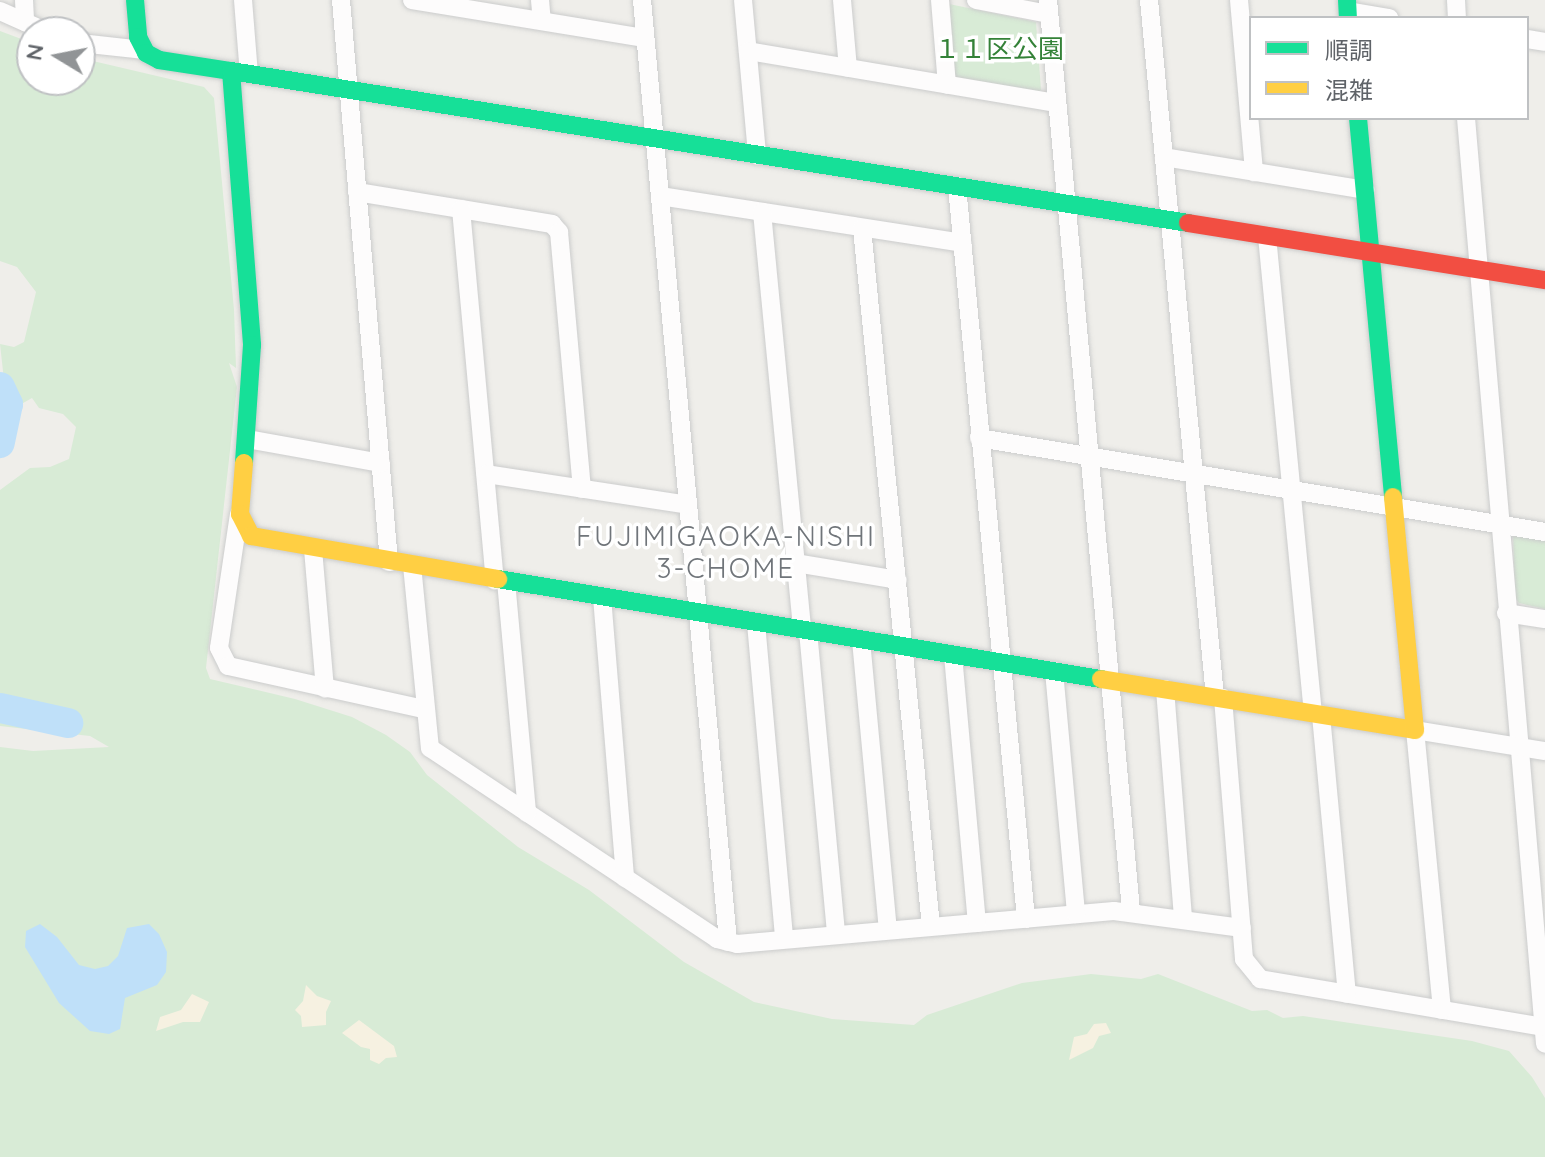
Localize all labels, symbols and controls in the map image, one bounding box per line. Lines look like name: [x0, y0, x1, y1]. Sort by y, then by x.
north arrow: [16, 16, 96, 96]
legend: [1249, 16, 1529, 120]
park label: １１区公園: [934, 33, 1064, 65]
text: 順調: [1325, 35, 1373, 65]
text: N: [19, 42, 50, 63]
text: 混雑: [1325, 75, 1373, 105]
district label: FUJIMIGAOKA-NISHI 3-CHOME: [576, 519, 876, 585]

